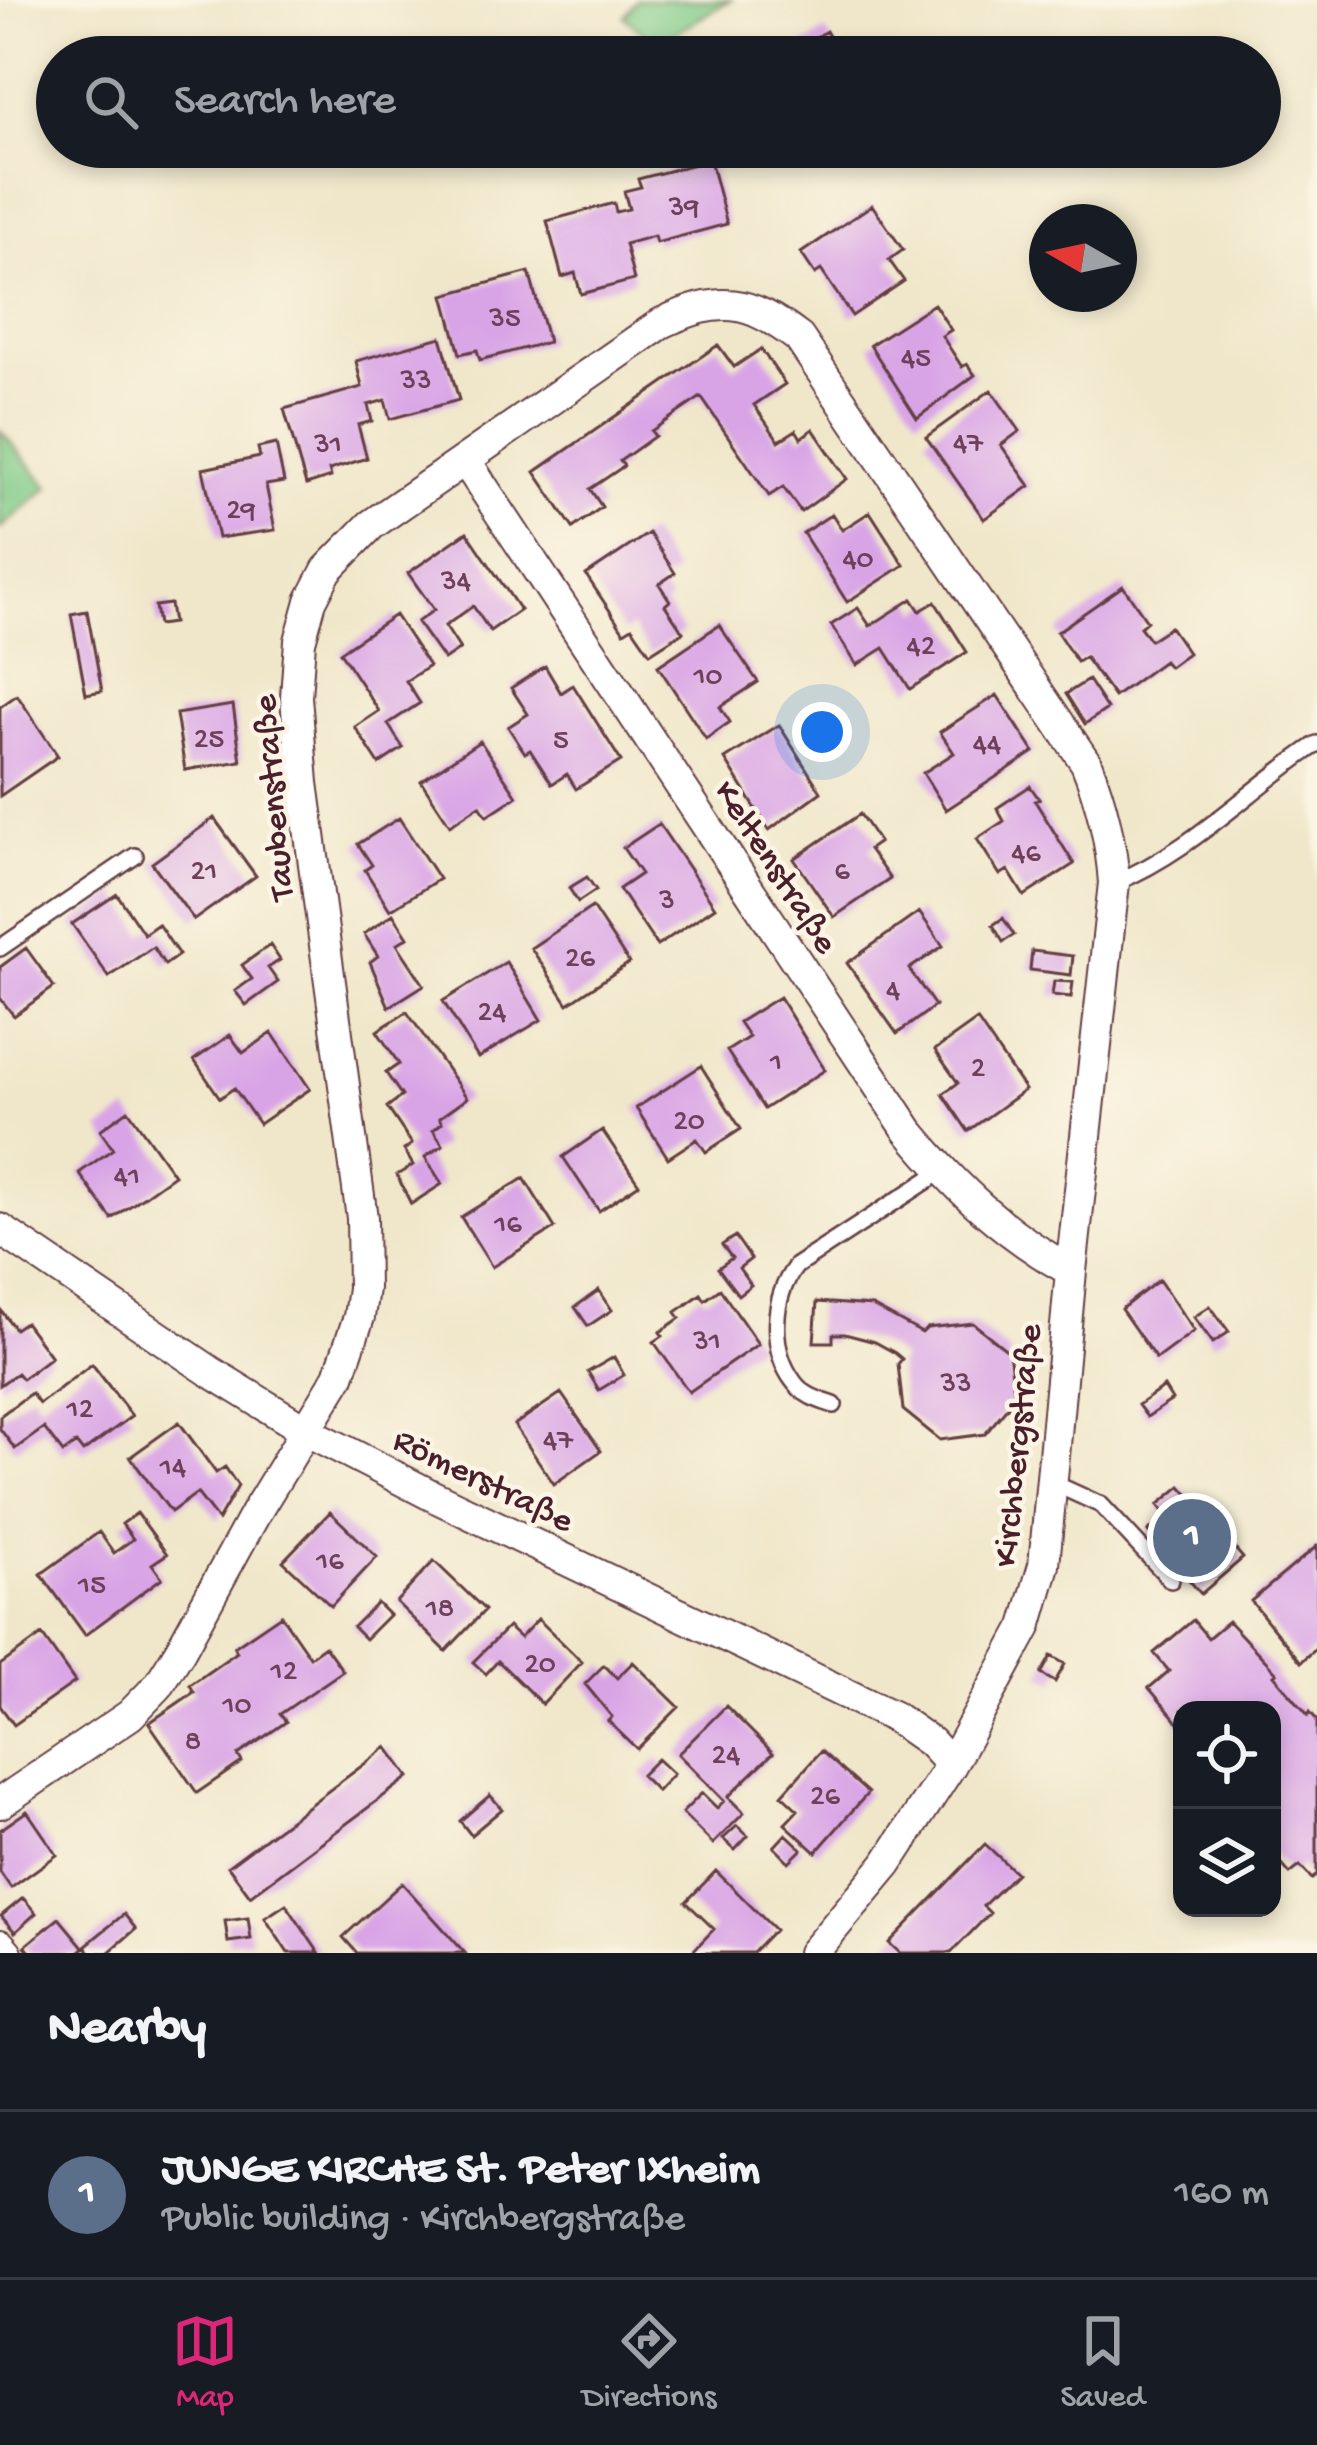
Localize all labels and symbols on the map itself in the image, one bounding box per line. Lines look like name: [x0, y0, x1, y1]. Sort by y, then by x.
house number: 39: [668, 192, 699, 227]
north arrow: [1029, 204, 1137, 312]
house number: 35: [488, 303, 521, 338]
house number: 45: [901, 343, 931, 378]
house number: 33: [399, 365, 432, 400]
house number: 47: [953, 428, 984, 463]
house number: 31: [313, 429, 342, 464]
house number: 29: [226, 495, 256, 530]
house number: 40: [842, 544, 874, 579]
house number: 34: [440, 566, 471, 601]
house number: 42: [907, 631, 935, 666]
house number: 10: [692, 661, 723, 696]
street label: Taubenstraße: [246, 692, 307, 904]
your location: [792, 702, 852, 762]
house number: 25: [194, 724, 224, 759]
house number: 5: [553, 725, 569, 760]
house number: 44: [973, 729, 1001, 764]
street label: Keltenstraße: [702, 774, 846, 964]
house number: 46: [1011, 838, 1041, 873]
house number: 21: [191, 856, 217, 891]
house number: 6: [834, 856, 850, 891]
house number: 3: [658, 885, 675, 920]
house number: 26: [565, 943, 596, 978]
house number: 4: [886, 975, 900, 1010]
house number: 24: [478, 997, 506, 1032]
house number: 1: [769, 1047, 782, 1082]
house number: 2: [971, 1053, 985, 1088]
house number: 20: [673, 1106, 705, 1141]
house number: 41: [114, 1161, 140, 1196]
house number: 16: [493, 1209, 522, 1244]
street label: Kirchbergstraße: [986, 1322, 1055, 1569]
house number: 31: [692, 1326, 721, 1361]
house number: 33: [939, 1368, 972, 1403]
house number: 12: [66, 1394, 93, 1429]
street label: Römerstraße: [385, 1421, 580, 1545]
house number: 47: [543, 1425, 574, 1460]
house number: 14: [159, 1452, 186, 1487]
pin: 1: [1153, 1493, 1231, 1583]
house number: 16: [315, 1546, 344, 1581]
house number: 15: [77, 1570, 106, 1605]
house number: 18: [425, 1593, 454, 1628]
house number: 20: [524, 1649, 556, 1684]
house number: 12: [270, 1656, 297, 1691]
house number: 10: [221, 1690, 252, 1725]
house number: 8: [185, 1726, 201, 1761]
house number: 24: [712, 1740, 740, 1775]
house number: 26: [810, 1781, 841, 1816]

